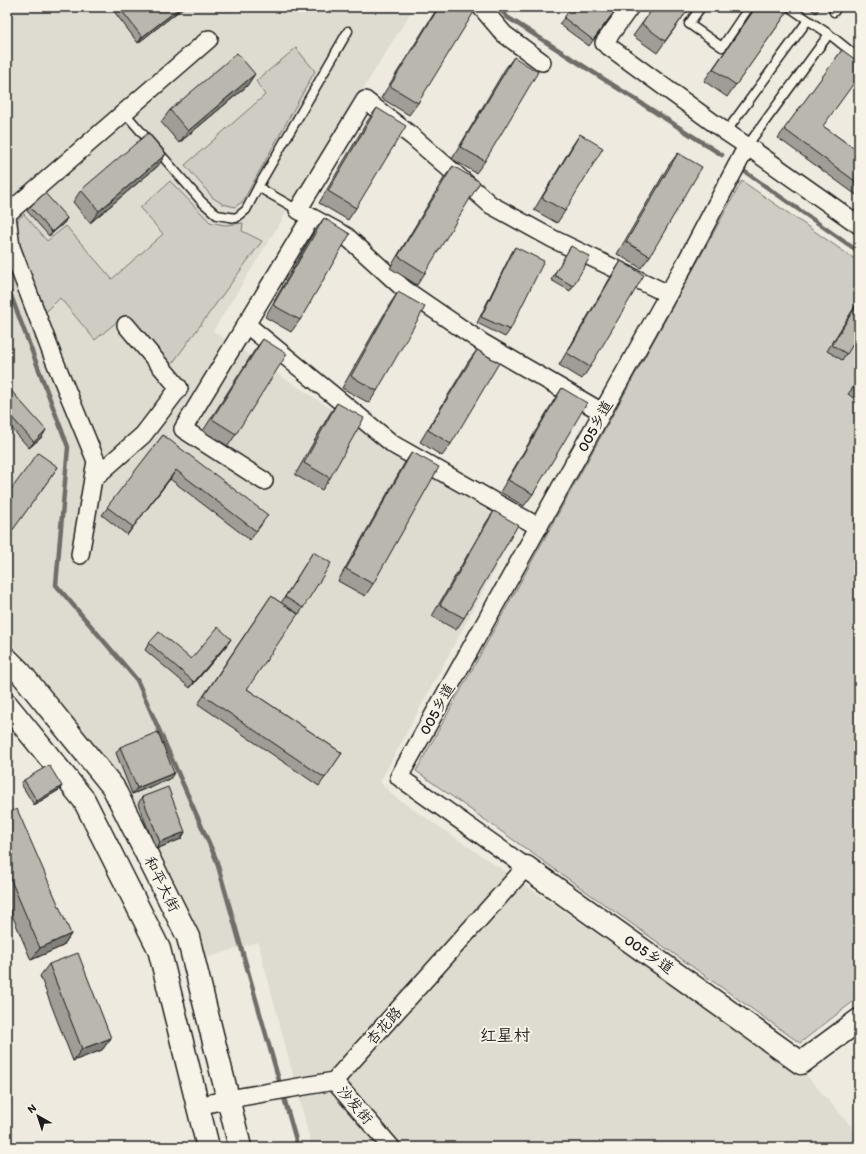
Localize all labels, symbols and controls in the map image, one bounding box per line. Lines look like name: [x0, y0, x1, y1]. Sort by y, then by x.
street label: 005乡道: [573, 397, 617, 455]
street label: 005乡道: [415, 680, 459, 738]
street label: 和平大街: [140, 853, 184, 915]
street label: 005乡道: [621, 930, 677, 978]
street label: 杏花路: [362, 1003, 406, 1049]
district label: 红星村: [480, 1025, 531, 1045]
street label: 沙发街: [333, 1082, 377, 1128]
north arrow: [18, 1096, 58, 1136]
text: N: [25, 1101, 39, 1116]

